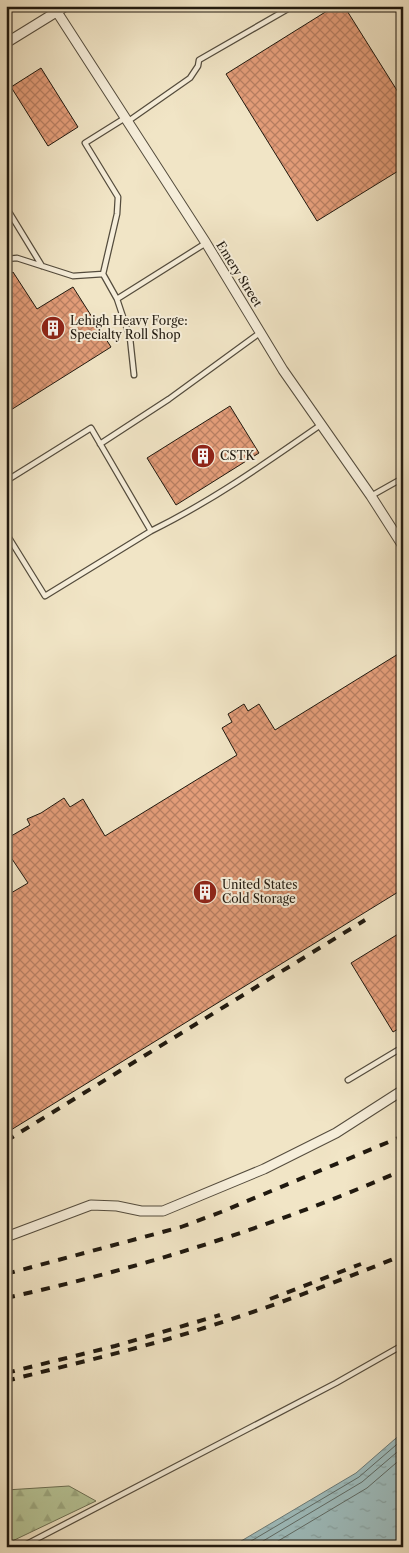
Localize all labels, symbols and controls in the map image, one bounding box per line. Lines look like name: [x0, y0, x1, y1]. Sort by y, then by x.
street label: Emery Street: [213, 238, 266, 310]
place label: Lehigh Heavy Forge: Specialty Roll Shop: [70, 313, 188, 342]
building icon: Lehigh Heavy Forge: Specialty Roll Shop: [40, 315, 66, 341]
building icon: CSTK: [190, 443, 216, 469]
place label: CSTK: [220, 448, 255, 463]
place label: United States Cold Storage: [222, 877, 298, 906]
building icon: United States Cold Storage: [192, 879, 218, 905]

